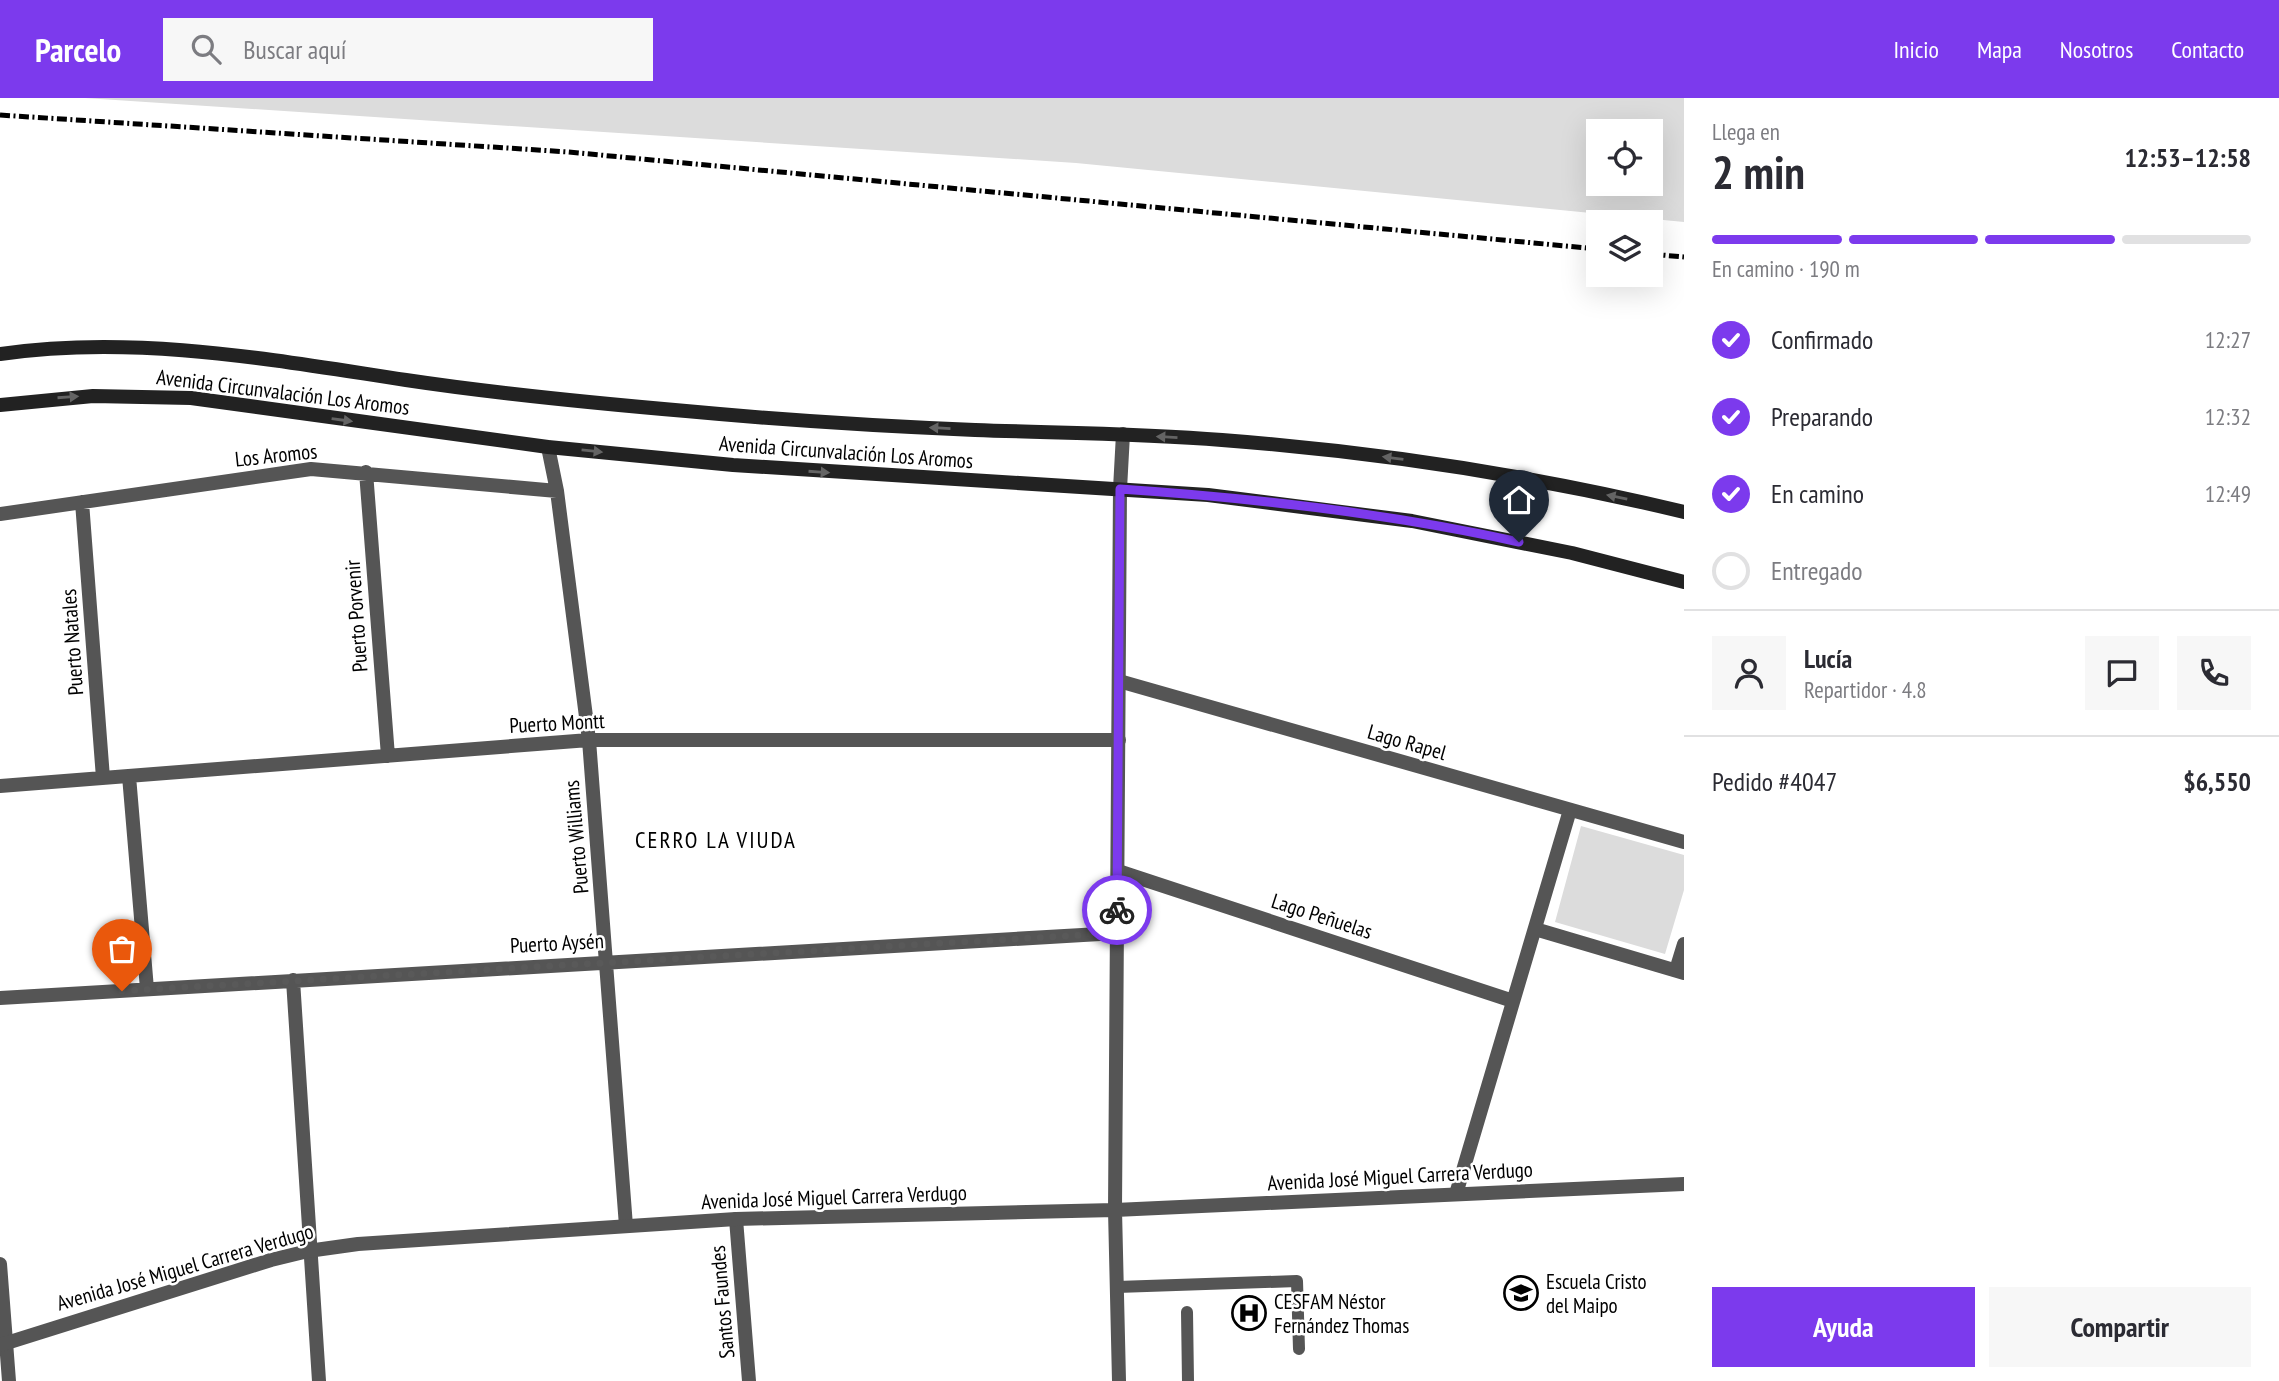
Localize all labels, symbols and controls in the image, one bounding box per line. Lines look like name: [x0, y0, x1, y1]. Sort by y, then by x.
search box: [163, 18, 653, 81]
text: Parcelo: [35, 28, 121, 71]
icon: search: [187, 30, 225, 68]
text: Buscar aquí: [243, 33, 346, 66]
text: Inicio: [1893, 34, 1939, 65]
text: Mapa: [1977, 34, 2022, 65]
text: Nosotros: [2060, 34, 2133, 65]
text: Contacto: [2171, 34, 2244, 65]
text: Llega en: [1712, 117, 1780, 146]
map controls: [1586, 119, 1663, 287]
button: locate: [1586, 119, 1663, 196]
text: 12:53–12:58: [2124, 141, 2251, 174]
text: 2 min: [1712, 142, 1805, 202]
button: layers: [1586, 210, 1663, 287]
text: En camino · 190 m: [1712, 254, 1860, 283]
icon: check: [1712, 321, 1750, 359]
text: Confirmado: [1771, 323, 1873, 356]
text: 12:27: [2205, 325, 2251, 354]
street label: Avenida Circunvalación Los Aromos: [155, 363, 411, 421]
one-way arrow: [57, 391, 79, 402]
icon: check: [1712, 398, 1750, 436]
text: Preparando: [1771, 400, 1873, 433]
text: 12:32: [2205, 402, 2251, 431]
one-way arrow: [332, 415, 354, 426]
one-way arrow: [928, 422, 950, 433]
street label: Avenida Circunvalación Los Aromos: [718, 430, 974, 474]
one-way arrow: [1156, 431, 1178, 442]
street label: Los Aromos: [234, 437, 318, 473]
one-way arrow: [582, 446, 604, 457]
one-way arrow: [1382, 452, 1404, 463]
one-way arrow: [808, 467, 830, 478]
pin: [1489, 470, 1549, 542]
icon: check: [1712, 475, 1750, 513]
text: En camino: [1771, 477, 1864, 510]
text: 12:49: [2205, 479, 2251, 508]
icon: home: [1500, 481, 1538, 519]
one-way arrow: [1606, 491, 1628, 502]
text: Entregado: [1771, 554, 1863, 587]
street label: Puerto Porvenir: [339, 559, 373, 673]
street label: Puerto Natales: [55, 588, 89, 696]
button: person: [1712, 636, 1786, 710]
button: chat: [2085, 636, 2159, 710]
button: phone: [2177, 636, 2251, 710]
text: Lucía: [1804, 642, 1852, 675]
text: Repartidor · 4.8: [1804, 675, 1927, 704]
street label: Puerto Montt: [509, 707, 606, 739]
street label: Lago Rapel: [1365, 718, 1450, 766]
text: Pedido #4047: [1712, 765, 1837, 798]
text: $6,550: [2183, 765, 2251, 798]
street label: Puerto Williams: [558, 779, 594, 895]
district label: CERRO LA VIUDA: [635, 825, 797, 854]
courier: [1082, 875, 1152, 945]
street label: Lago Peñuelas: [1268, 887, 1376, 945]
icon: bike: [1098, 891, 1136, 929]
pin: [92, 919, 152, 991]
street label: Puerto Aysén: [510, 927, 604, 959]
icon: bag: [103, 930, 141, 968]
street label: Avenida José Miguel Carrera Verdugo: [1267, 1156, 1533, 1196]
street label: Avenida José Miguel Carrera Verdugo: [701, 1179, 967, 1215]
street label: Avenida José Miguel Carrera Verdugo: [54, 1217, 316, 1317]
street label: Santos Faundes: [704, 1244, 740, 1360]
place label: Escuela Cristo del Maipo: [1546, 1268, 1647, 1319]
school or university icon: Escuela Cristo del Maipo: [1502, 1274, 1540, 1312]
button: Ayuda: [1712, 1287, 1975, 1367]
button: Compartir: [1989, 1287, 2251, 1367]
place label: CESFAM Néstor Fernández Thomas: [1274, 1288, 1409, 1339]
hospital icon: CESFAM Néstor Fernández Thomas: [1230, 1294, 1268, 1332]

